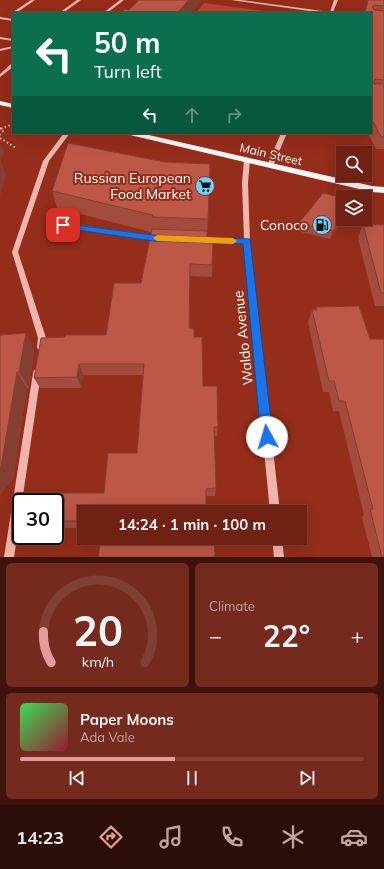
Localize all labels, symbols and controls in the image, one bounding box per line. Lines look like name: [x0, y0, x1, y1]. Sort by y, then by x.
text: 50 m: [94, 25, 160, 60]
icon: left: [28, 28, 80, 80]
text: Turn left: [94, 60, 162, 83]
icon: left: [139, 104, 161, 126]
icon: ahead: [181, 104, 203, 126]
icon: right: [223, 104, 245, 126]
street label: Main Street: [238, 140, 304, 168]
map controls: [336, 146, 372, 226]
button: search: [336, 146, 372, 182]
place label: Russian European Food Market: [74, 169, 191, 203]
supermarket icon: Russian European Food Market: [194, 175, 216, 197]
button: layers: [336, 190, 372, 226]
pin: [46, 208, 80, 242]
icon: arrive: [52, 214, 74, 236]
fuel station icon: Conoco: [311, 214, 333, 236]
place label: Conoco: [260, 216, 308, 234]
street label: Waldo Avenue: [229, 290, 257, 386]
position arrow: [246, 416, 288, 458]
speed limit sign: 30: [12, 493, 64, 545]
text: 14:24 · 1 min · 100 m: [118, 515, 266, 534]
text: Climate: [209, 598, 255, 614]
text: 20: [73, 604, 122, 656]
text: 22°: [263, 617, 310, 655]
text: −: [209, 622, 222, 650]
text: +: [351, 622, 364, 650]
text: km/h: [81, 653, 114, 671]
text: Paper Moons: [80, 710, 174, 729]
text: Ada Vale: [80, 729, 135, 745]
icon: previous: [66, 767, 88, 789]
icon: pause: [181, 767, 203, 789]
icon: next: [296, 767, 318, 789]
icon: directions: [97, 823, 125, 851]
icon: music: [157, 823, 185, 851]
icon: phone: [218, 823, 246, 851]
icon: climate: [279, 823, 307, 851]
icon: car: [340, 823, 368, 851]
text: 14:23: [16, 826, 64, 849]

